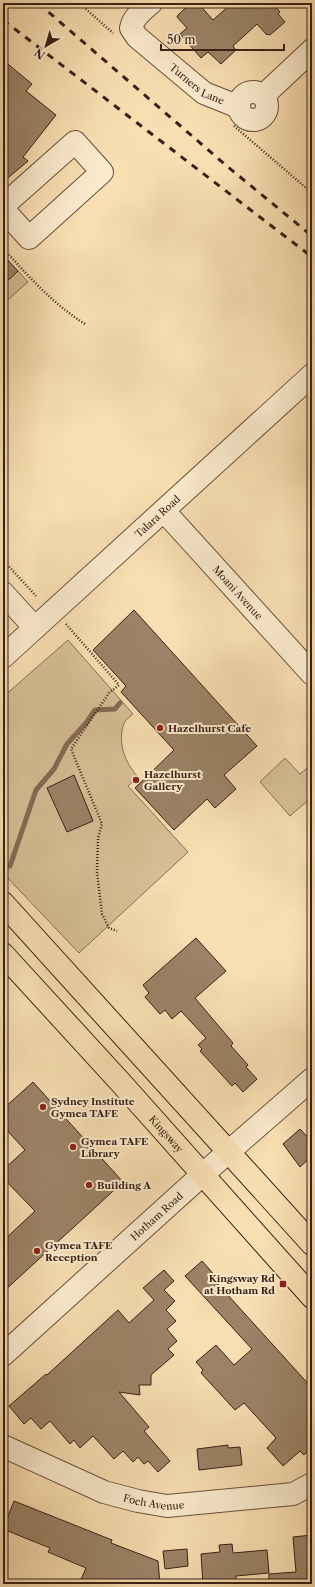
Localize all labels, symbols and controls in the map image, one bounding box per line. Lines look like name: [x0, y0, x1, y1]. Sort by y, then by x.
north arrow: [26, 26, 66, 66]
scale bar: [161, 26, 284, 52]
text: 50 m: [167, 32, 196, 47]
text: N: [31, 45, 48, 62]
street label: Turners Lane: [167, 61, 226, 108]
street label: Talara Road: [132, 493, 183, 540]
street label: Moani Avenue: [210, 563, 266, 623]
place label: Hazelhurst Cafe: [168, 722, 251, 735]
marker: Hazelhurst Cafe: [155, 723, 165, 733]
place label: Hazelhurst Gallery: [144, 768, 201, 793]
marker: Hazelhurst Gallery: [131, 775, 141, 785]
place label: Sydney Institute Gymea TAFE: [51, 1095, 135, 1120]
marker: Sydney Institute Gymea TAFE: [38, 1102, 48, 1112]
street label: Kingsway: [146, 1113, 186, 1156]
place label: Gymea TAFE Library: [81, 1135, 148, 1160]
marker: Gymea TAFE Library: [68, 1142, 78, 1152]
place label: Building A: [97, 1179, 151, 1192]
marker: Building A: [84, 1180, 94, 1190]
street label: Hotham Road: [128, 1189, 186, 1244]
place label: Gymea TAFE Reception: [45, 1239, 112, 1264]
marker: Gymea TAFE Reception: [32, 1246, 42, 1256]
place label: Kingsway Rd at Hotham Rd: [204, 1272, 275, 1297]
marker: Kingsway Rd at Hotham Rd: [278, 1279, 288, 1289]
street label: Foch Avenue: [122, 1491, 185, 1513]

